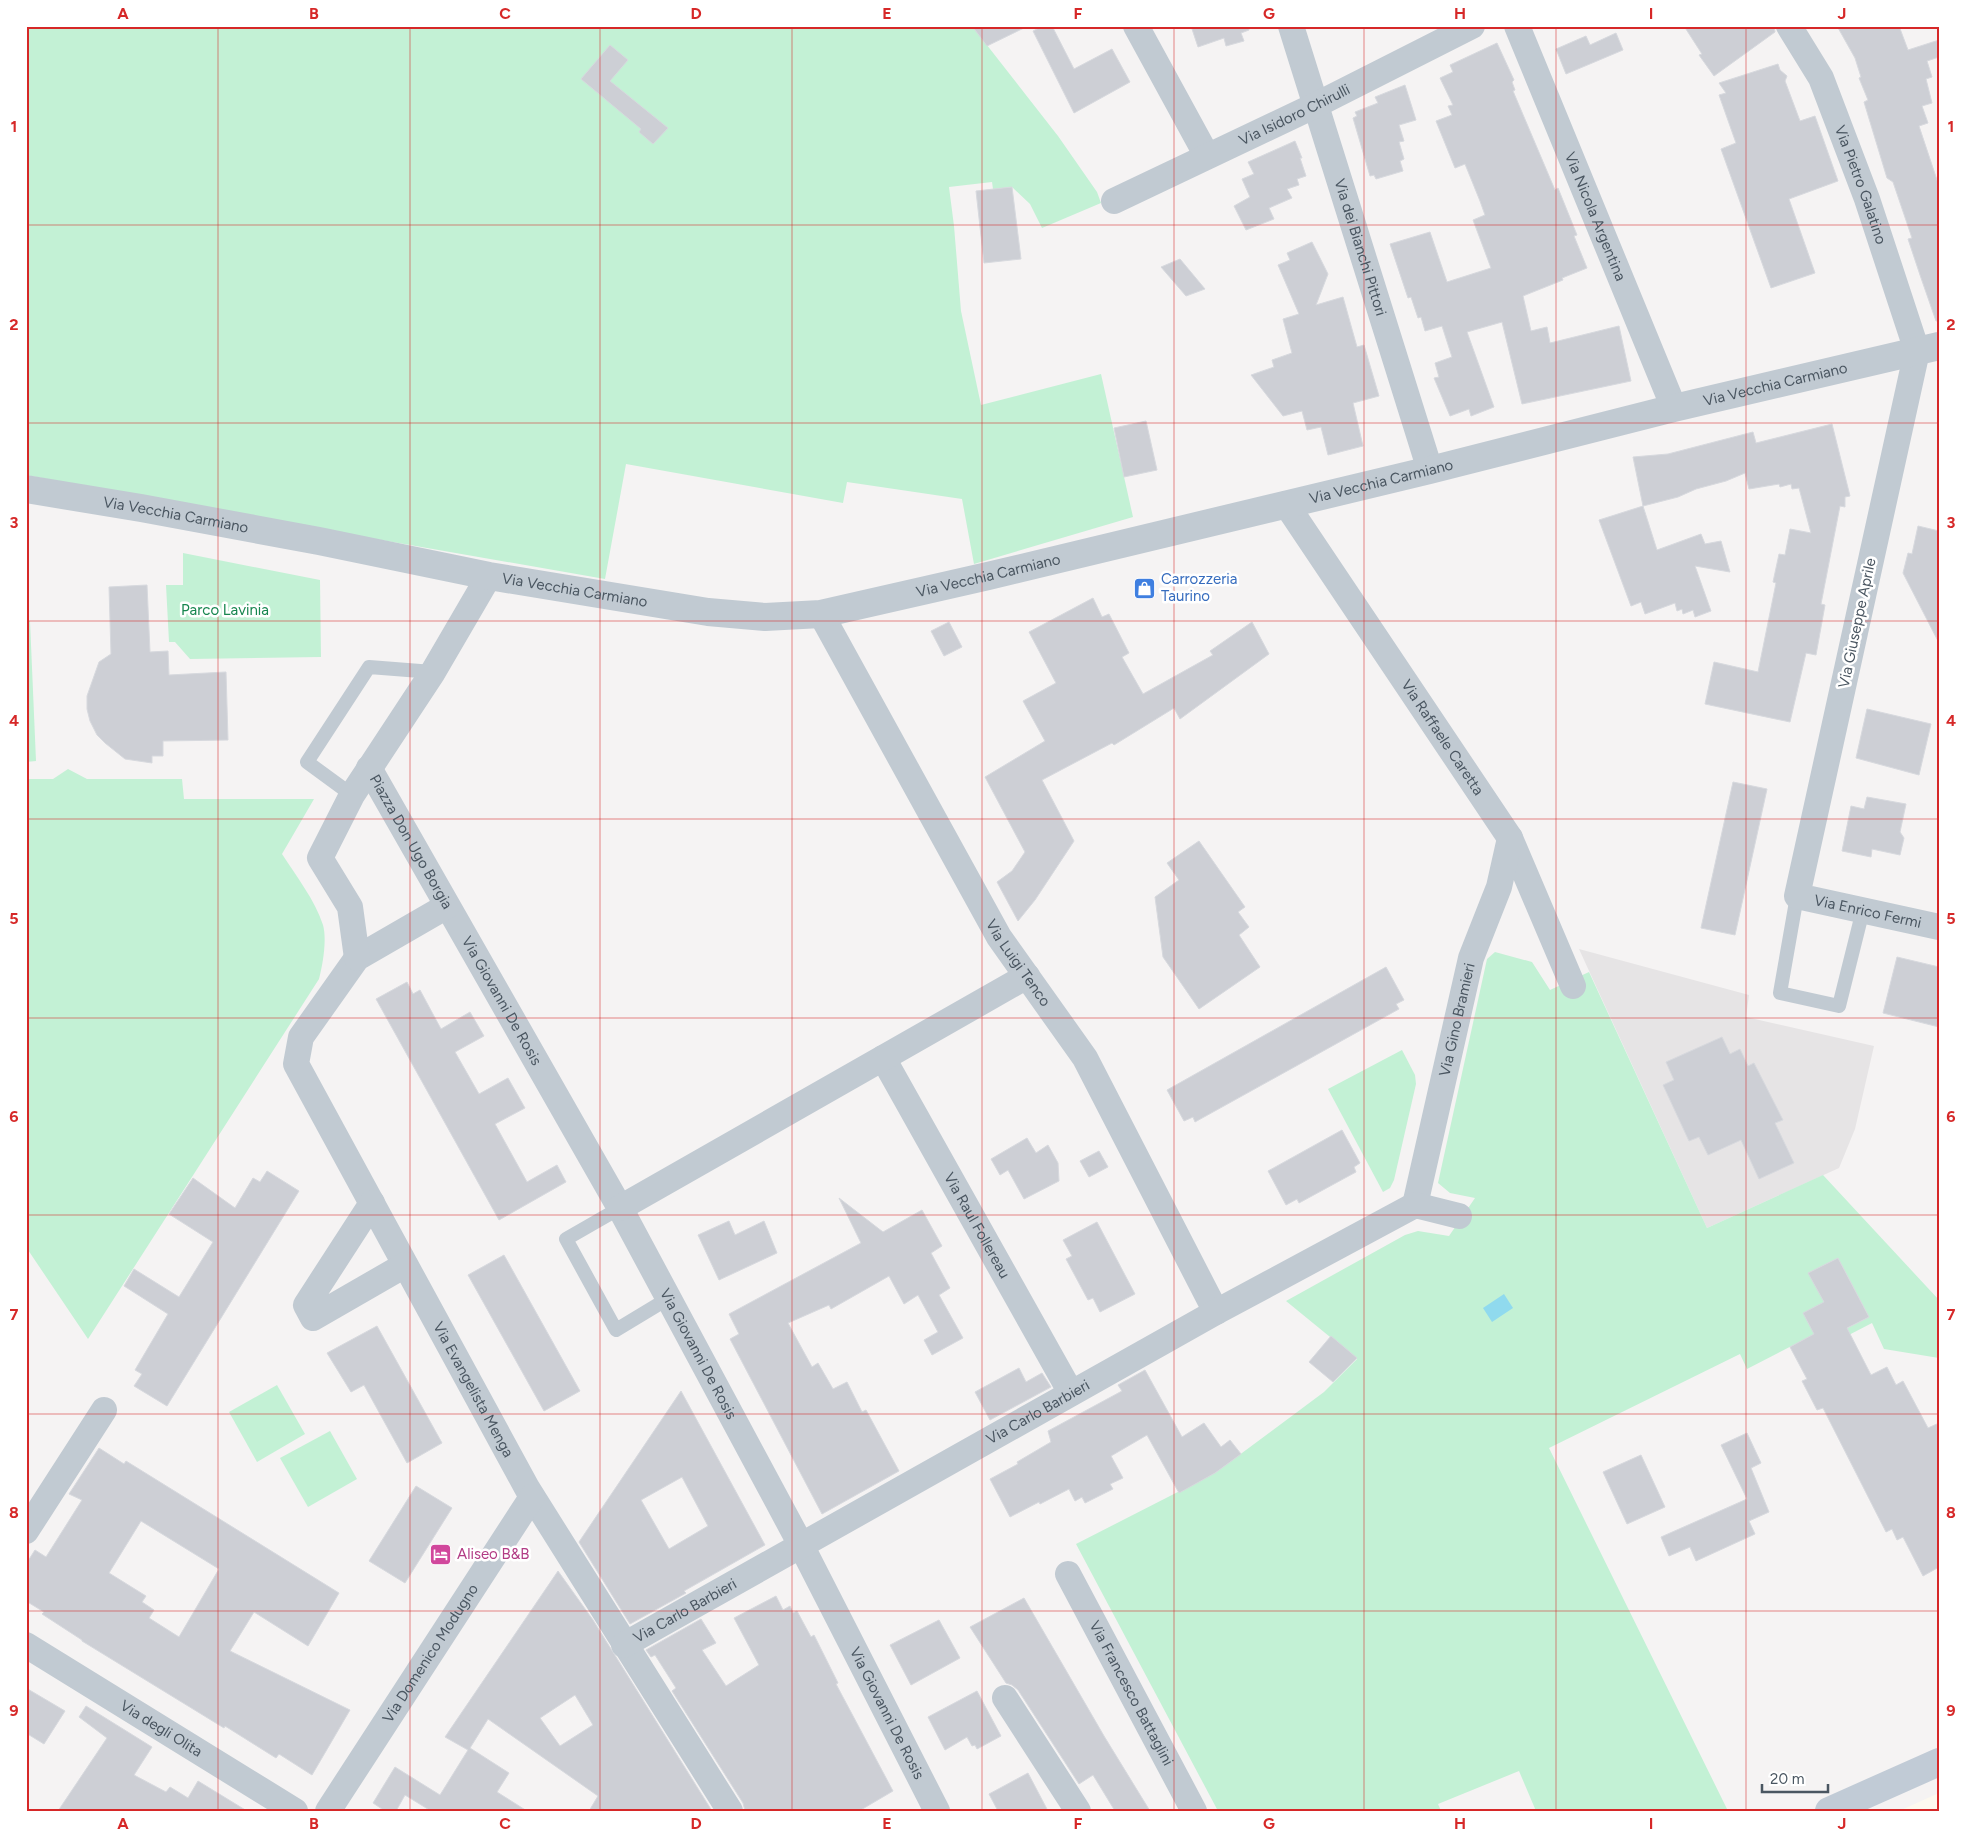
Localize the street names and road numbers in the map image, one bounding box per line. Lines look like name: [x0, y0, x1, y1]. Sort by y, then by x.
street label: Via Isidoro Chirulli: [1236, 80, 1353, 149]
street label: Via Pietro Galatino: [1831, 123, 1890, 247]
street label: Via Nicola Argentina: [1561, 149, 1630, 284]
street label: Via dei Bianchi Pittori: [1330, 177, 1390, 318]
street label: Via Vecchia Carmiano: [1702, 359, 1849, 410]
street label: Via Vecchia Carmiano: [1307, 455, 1455, 508]
street label: Via Vecchia Carmiano: [102, 493, 250, 537]
street label: Via Vecchia Carmiano: [915, 550, 1062, 601]
street label: Via Giuseppe Aprile: [1834, 556, 1880, 690]
street label: Via Vecchia Carmiano: [501, 569, 649, 611]
street label: Via Raffaele Caretta: [1397, 676, 1488, 799]
street label: Piazza Don Ugo Borgia: [366, 771, 457, 912]
street label: Via Enrico Fermi: [1812, 891, 1923, 932]
street label: Via Luigi Tenco: [982, 916, 1055, 1010]
street label: Via Giovanni De Rosis: [458, 933, 546, 1069]
street label: Via Gino Bramieri: [1435, 961, 1479, 1078]
street label: Via Raul Follereau: [940, 1169, 1014, 1282]
street label: Via Giovanni De Rosis: [656, 1285, 741, 1422]
street label: Via Evangelista Menga: [429, 1319, 518, 1460]
street label: Via Carlo Barbieri: [983, 1376, 1093, 1448]
street label: Via Carlo Barbieri: [630, 1575, 740, 1647]
street label: Via Domenico Modugno: [379, 1580, 482, 1726]
street label: Via Francesco Battaglini: [1086, 1618, 1177, 1769]
street label: Via Giovanni De Rosis: [846, 1644, 928, 1782]
street label: Via degli Olita: [117, 1696, 206, 1761]

